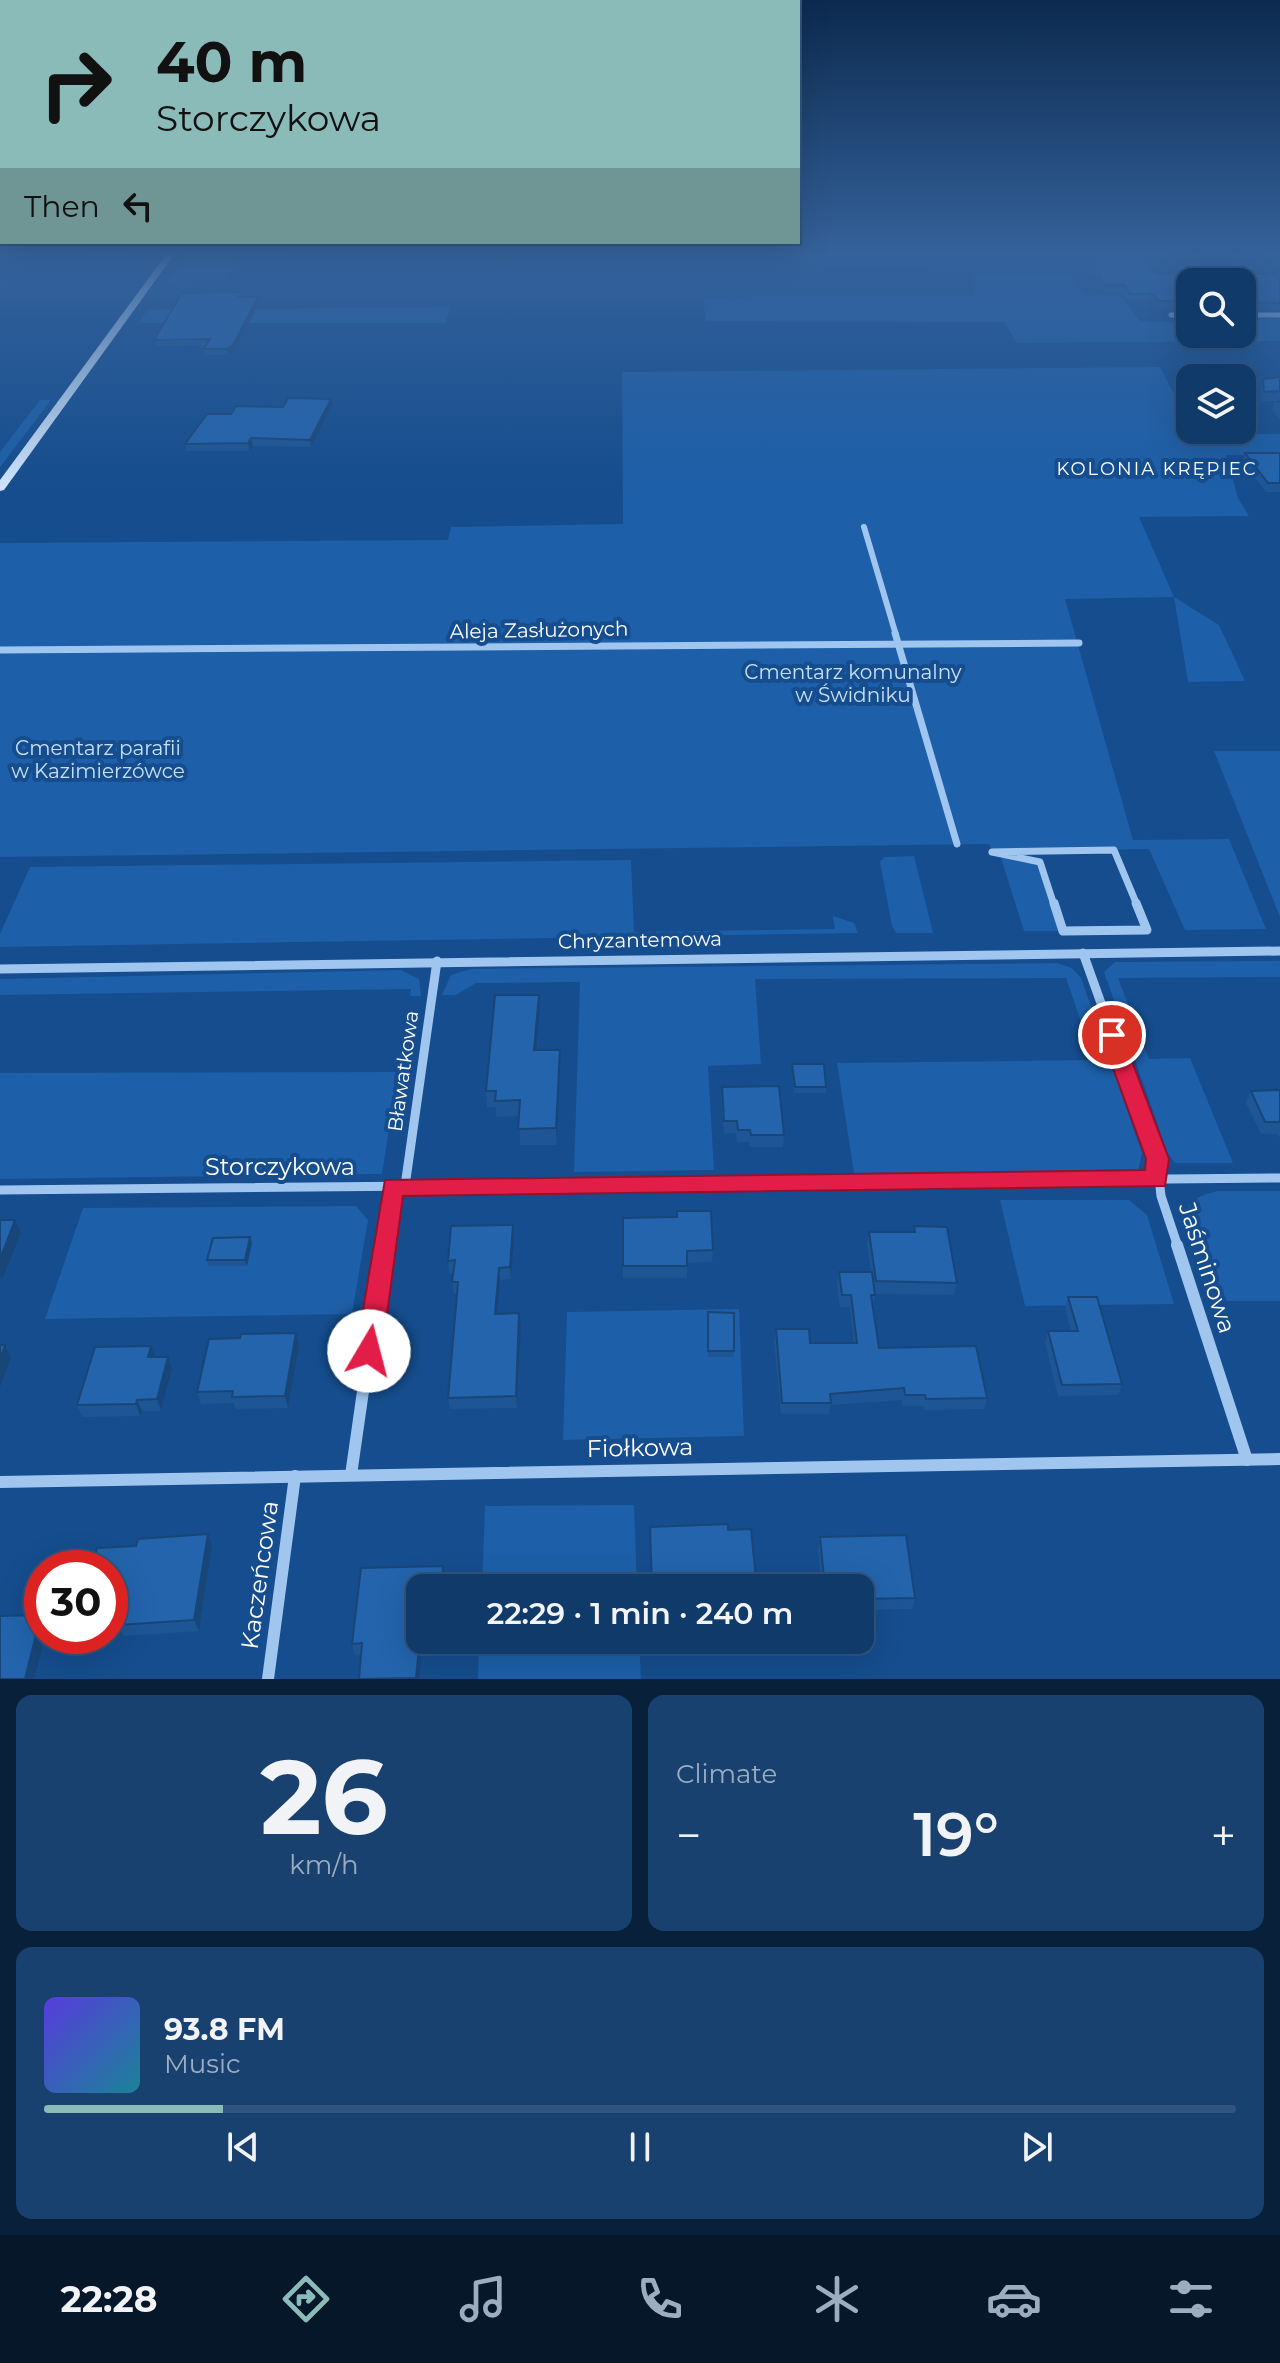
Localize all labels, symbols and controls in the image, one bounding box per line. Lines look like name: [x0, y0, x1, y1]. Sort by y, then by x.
text: 40 m: [156, 28, 307, 96]
icon: right: [24, 32, 128, 136]
text: Storczykowa: [156, 96, 381, 140]
icon: left: [116, 184, 160, 228]
text: Then: [24, 188, 100, 225]
map controls: [1176, 268, 1256, 444]
button: search: [1176, 268, 1256, 348]
button: layers: [1176, 364, 1256, 444]
district label: KOLONIA KRĘPIEC: [1056, 458, 1258, 480]
street label: Aleja Zasłużonych: [449, 616, 629, 644]
park label: Cmentarz komunalny w Świdniku: [744, 660, 962, 707]
park label: Cmentarz parafii w Kazimierzówce: [11, 736, 185, 783]
street label: Chryzantemowa: [558, 927, 722, 953]
pin: [1078, 1001, 1146, 1069]
street label: Bławatkowa: [383, 1009, 423, 1133]
icon: arrive: [1090, 1013, 1134, 1057]
street label: Storczykowa: [205, 1152, 355, 1181]
street label: Jaśminowa: [1172, 1198, 1242, 1337]
position arrow: [327, 1309, 411, 1393]
street label: Fiołkowa: [586, 1432, 694, 1463]
street label: Kaczeńcowa: [235, 1499, 284, 1651]
speed limit sign: 30: [24, 1550, 128, 1654]
text: 22:29 · 1 min · 240 m: [487, 1595, 793, 1632]
text: 26: [260, 1733, 388, 1860]
text: Climate: [676, 1758, 777, 1790]
text: 19°: [913, 1798, 999, 1871]
text: −: [676, 1808, 701, 1862]
text: +: [1211, 1808, 1236, 1862]
text: km/h: [289, 1849, 359, 1881]
text: 93.8 FM: [164, 2011, 285, 2048]
text: Music: [164, 2048, 241, 2080]
icon: previous: [221, 2125, 265, 2169]
icon: pause: [618, 2125, 662, 2169]
icon: next: [1015, 2125, 1059, 2169]
icon: directions: [278, 2271, 334, 2327]
icon: music: [455, 2271, 511, 2327]
icon: phone: [632, 2271, 688, 2327]
icon: climate: [809, 2271, 865, 2327]
icon: car: [986, 2271, 1042, 2327]
icon: filters: [1163, 2271, 1219, 2327]
text: 22:28: [61, 2277, 157, 2321]

